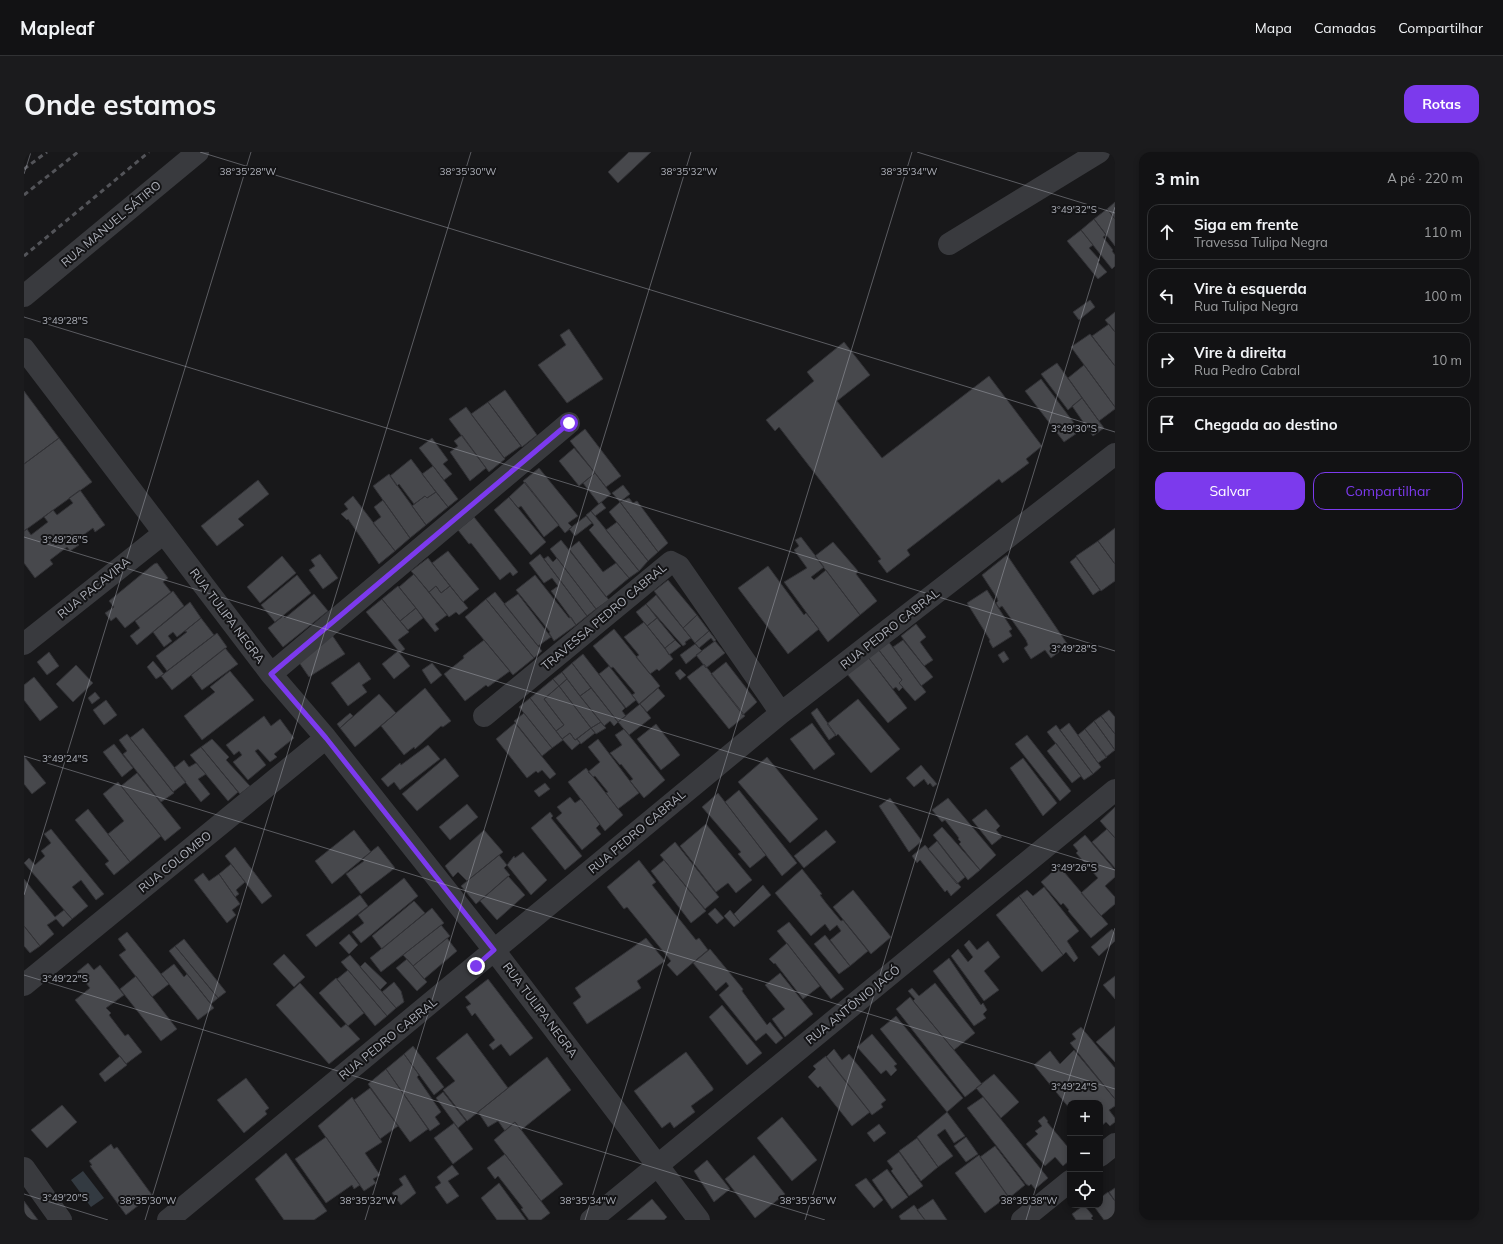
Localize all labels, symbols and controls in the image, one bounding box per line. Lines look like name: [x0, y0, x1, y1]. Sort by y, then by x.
text: Mapleaf: [20, 16, 94, 40]
text: Mapa: [1255, 19, 1292, 37]
text: Camadas: [1314, 19, 1376, 37]
text: Compartilhar: [1398, 19, 1483, 37]
button: Rotas: [1404, 85, 1479, 123]
text: Onde estamos: [24, 87, 216, 122]
text: 38°35'28"W: [220, 165, 276, 178]
text: 38°35'30"W: [440, 165, 496, 178]
text: 38°35'32"W: [661, 165, 717, 178]
text: 38°35'34"W: [881, 165, 937, 178]
text: 3 min: [1155, 168, 1200, 189]
text: A pé · 220 m: [1387, 170, 1463, 186]
street label: RUA MANUEL SÁTIRO: [58, 177, 164, 270]
text: 3°49'32"S: [1051, 203, 1097, 216]
text: Siga em frente: [1194, 215, 1299, 234]
icon: ahead: [1156, 221, 1178, 243]
text: 110 m: [1424, 224, 1462, 240]
text: Travessa Tulipa Negra: [1194, 234, 1328, 250]
text: Vire à esquerda: [1194, 279, 1307, 298]
icon: left: [1156, 285, 1178, 307]
text: 100 m: [1424, 288, 1462, 304]
text: Rua Tulipa Negra: [1194, 298, 1298, 314]
text: 3°49'28"S: [42, 314, 88, 327]
text: Vire à direita: [1194, 343, 1286, 362]
icon: right: [1156, 349, 1178, 371]
text: 10 m: [1432, 352, 1462, 368]
text: Rua Pedro Cabral: [1194, 362, 1300, 378]
icon: arrive: [1156, 413, 1178, 435]
route start: [560, 414, 578, 432]
text: Chegada ao destino: [1194, 415, 1338, 434]
text: 3°49'30"S: [1051, 422, 1097, 435]
button: Salvar: [1155, 472, 1305, 510]
button: Compartilhar: [1313, 472, 1463, 510]
text: 3°49'26"S: [42, 533, 88, 546]
street label: RUA PACAVIRA: [54, 554, 133, 622]
street label: TRAVESSA PEDRO CABRAL: [538, 560, 670, 673]
street label: RUA TULIPA NEGRA: [187, 565, 268, 666]
street label: RUA PEDRO CABRAL: [837, 585, 943, 672]
text: 3°49'28"S: [1051, 642, 1097, 655]
text: 3°49'24"S: [42, 752, 88, 765]
street label: RUA PEDRO CABRAL: [585, 786, 689, 877]
street label: RUA COLOMBO: [135, 828, 214, 896]
text: 3°49'26"S: [1051, 861, 1097, 874]
route end: [467, 957, 485, 975]
street label: RUA TULIPA NEGRA: [500, 959, 581, 1060]
street label: RUA ANTÔNIO JACÓ: [802, 962, 903, 1047]
text: 3°49'22"S: [42, 972, 88, 985]
street label: RUA PEDRO CABRAL: [336, 994, 440, 1083]
text: 3°49'24"S: [1051, 1080, 1097, 1093]
map controls: [1067, 1100, 1103, 1208]
button: +: [1067, 1100, 1103, 1136]
button: −: [1067, 1136, 1103, 1172]
button: locate: [1067, 1172, 1103, 1208]
text: 3°49'20"S: [42, 1191, 88, 1204]
text: 38°35'30"W: [120, 1194, 176, 1207]
text: 38°35'32"W: [340, 1194, 396, 1207]
text: 38°35'34"W: [560, 1194, 616, 1207]
text: 38°35'36"W: [780, 1194, 836, 1207]
text: 38°35'38"W: [1001, 1194, 1057, 1207]

